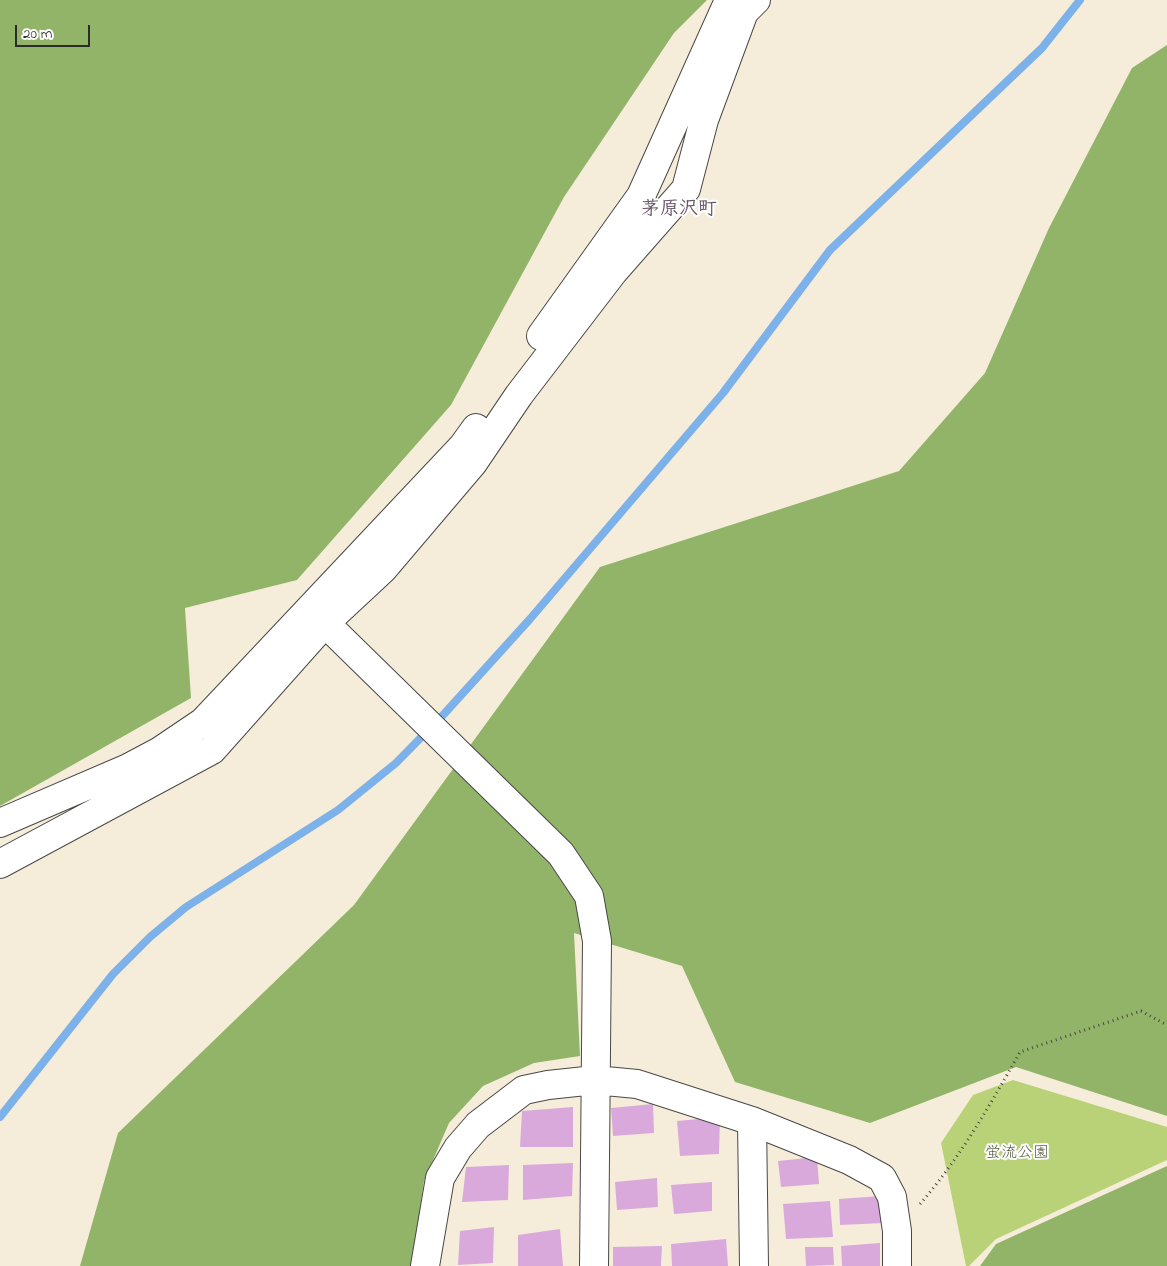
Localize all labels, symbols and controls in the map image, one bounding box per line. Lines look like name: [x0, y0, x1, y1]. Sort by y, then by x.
scale bar: [18, 15, 92, 47]
text: 20 m: [23, 23, 52, 45]
district label: 茅原沢町: [641, 200, 717, 222]
park label: 蛍流公園: [985, 1144, 1049, 1164]

